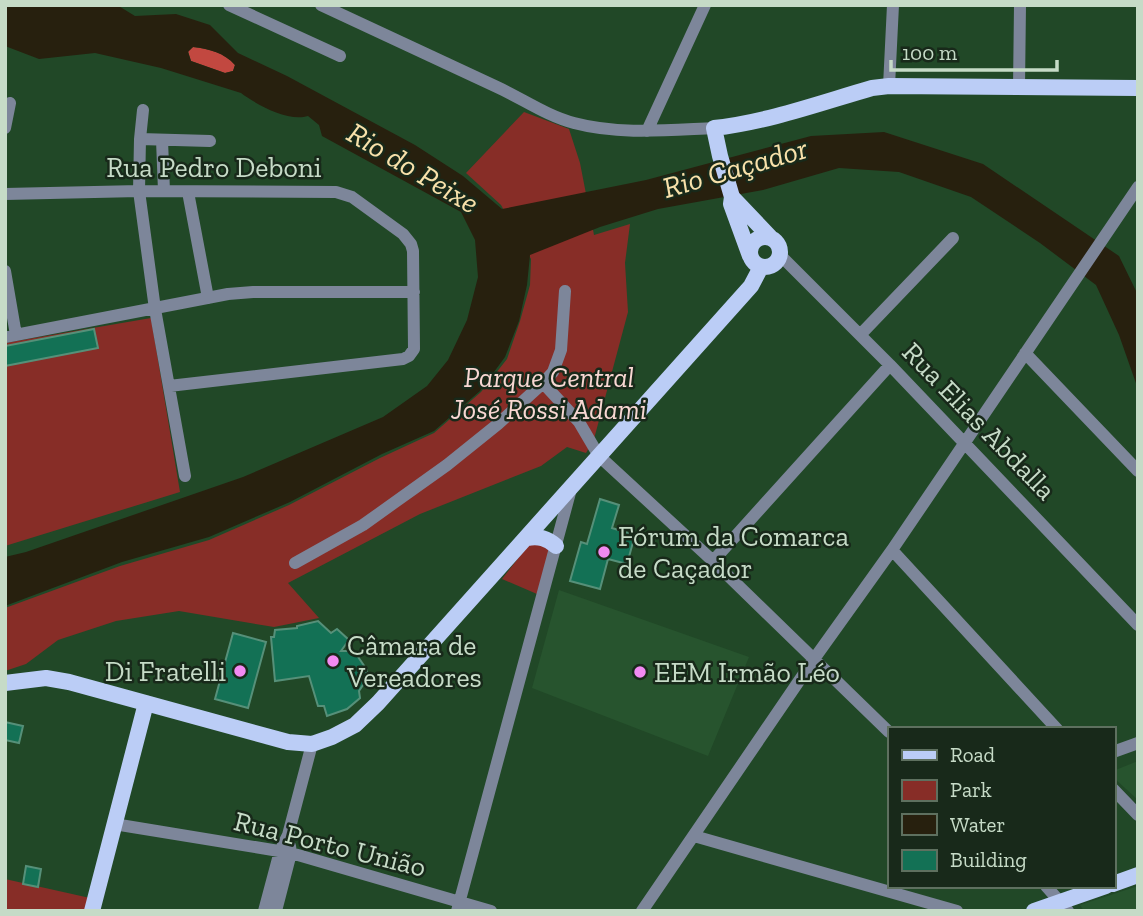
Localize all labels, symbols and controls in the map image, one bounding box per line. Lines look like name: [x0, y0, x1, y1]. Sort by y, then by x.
scale bar: [891, 28, 1057, 72]
text: 100 m: [902, 40, 957, 65]
water label: Rio do Peixe: [341, 115, 485, 221]
water label: Rio Caçador: [658, 130, 812, 206]
street label: Rua Pedro Deboni: [106, 151, 322, 184]
street label: Rua Elias Abdalla: [895, 335, 1063, 507]
park label: Parque Central José Rossi Adami: [450, 361, 647, 426]
place label: Fórum da Comarca de Caçador: [618, 520, 850, 585]
marker: Fórum da Comarca de Caçador: [596, 544, 612, 560]
place label: Câmara de Vereadores: [346, 629, 482, 694]
marker: Câmara de Vereadores: [325, 653, 341, 669]
place label: Di Fratelli: [105, 655, 226, 688]
place label: EEM Irmão Léo: [654, 656, 840, 689]
marker: Di Fratelli: [232, 663, 248, 679]
marker: EEM Irmão Léo: [632, 664, 648, 680]
legend: [888, 727, 1115, 888]
text: Road: [950, 742, 996, 767]
text: Park: [950, 777, 992, 802]
street label: Rua Porto União: [231, 804, 429, 884]
text: Water: [950, 812, 1005, 837]
text: Building: [950, 847, 1027, 872]

